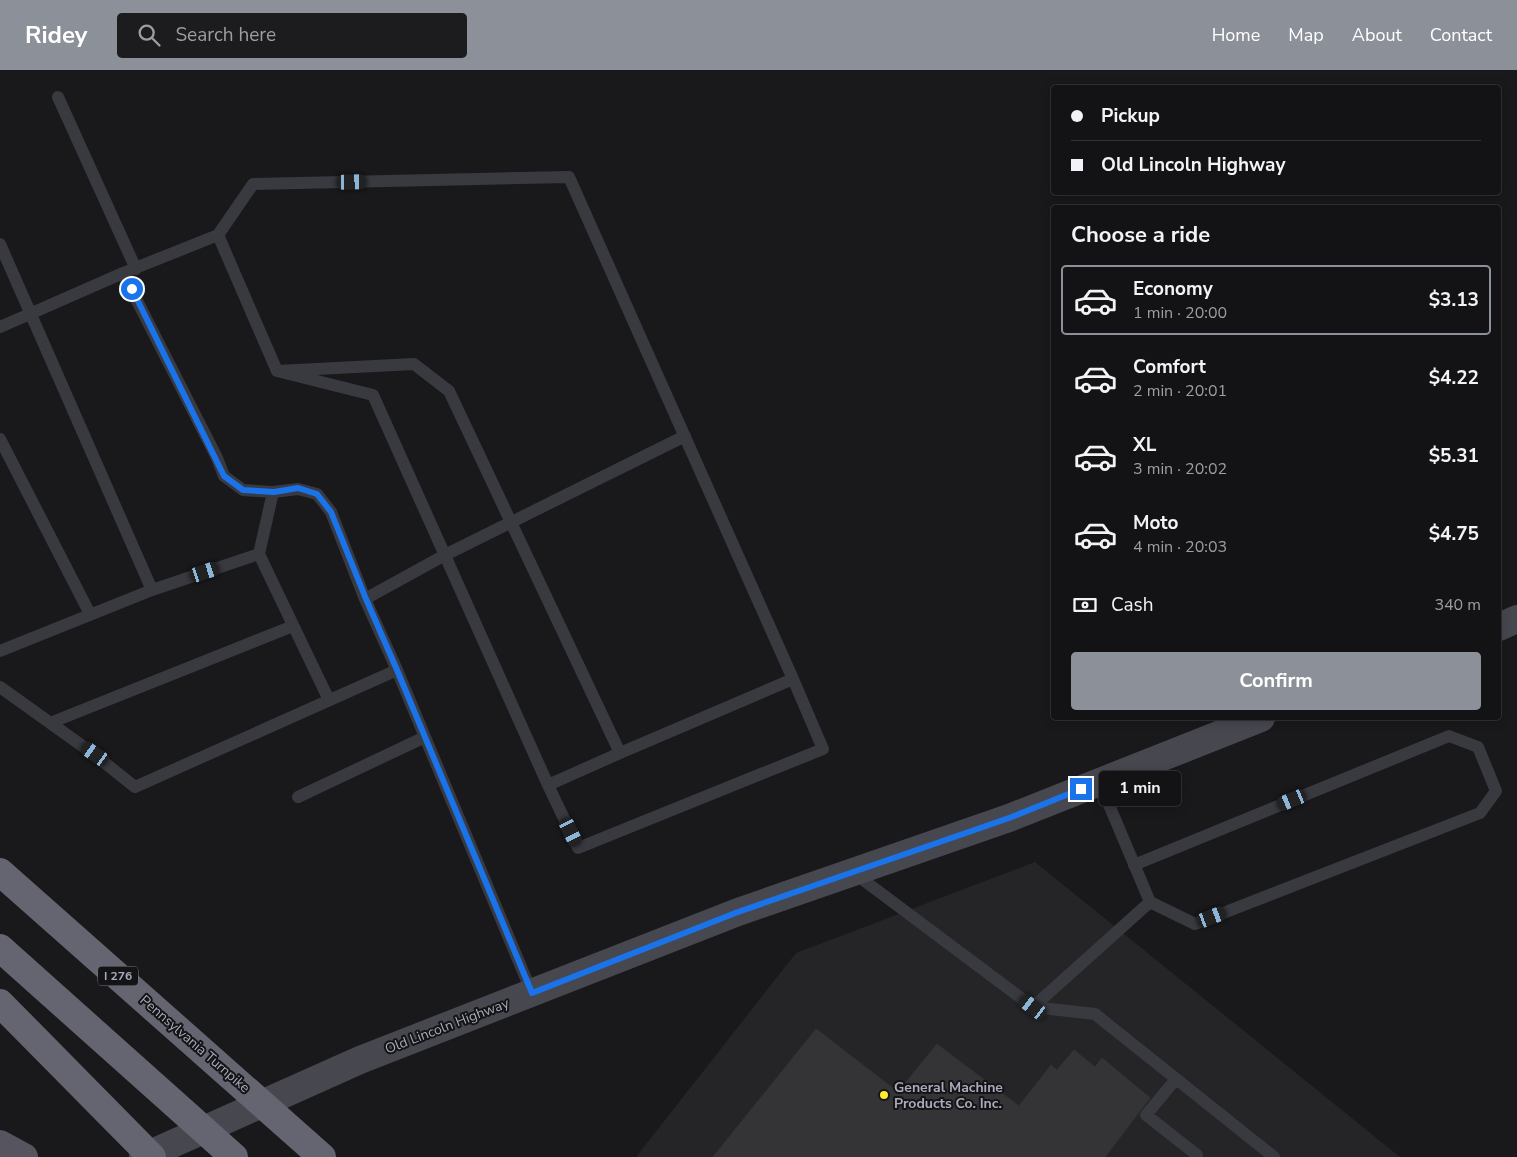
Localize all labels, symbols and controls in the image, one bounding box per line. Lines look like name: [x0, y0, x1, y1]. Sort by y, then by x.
search box: [117, 13, 467, 58]
text: Ridey: [25, 19, 87, 51]
icon: search: [135, 21, 163, 49]
text: Search here: [175, 22, 276, 48]
text: Home: [1212, 23, 1260, 47]
text: Map: [1288, 23, 1324, 47]
text: About: [1352, 23, 1402, 47]
text: Contact: [1430, 23, 1492, 47]
text: Pickup: [1101, 103, 1160, 129]
text: Old Lincoln Highway: [1101, 152, 1285, 178]
car: [336, 174, 367, 190]
text: Choose a ride: [1071, 220, 1210, 250]
text: Economy: [1133, 276, 1213, 302]
route start: [121, 278, 143, 300]
icon: car: [1073, 278, 1118, 323]
text: $3.13: [1429, 287, 1479, 313]
text: 1 min · 20:00: [1133, 302, 1227, 324]
text: Comfort: [1133, 354, 1206, 380]
icon: car: [1073, 356, 1118, 401]
text: $4.22: [1429, 365, 1479, 391]
text: 2 min · 20:01: [1133, 380, 1227, 402]
text: XL: [1133, 432, 1156, 458]
icon: car: [1073, 434, 1118, 479]
text: $5.31: [1429, 443, 1479, 469]
text: 3 min · 20:02: [1133, 458, 1227, 480]
text: Moto: [1133, 510, 1179, 536]
icon: car: [1073, 512, 1118, 557]
text: $4.75: [1429, 521, 1479, 547]
text: 4 min · 20:03: [1133, 536, 1227, 558]
car: [188, 560, 221, 584]
icon: cash: [1071, 591, 1099, 619]
text: Cash: [1111, 592, 1153, 618]
text: 340 m: [1434, 594, 1481, 616]
button: Confirm: [1071, 652, 1481, 710]
car: [78, 739, 111, 769]
callout: 1 min: [1098, 772, 1181, 806]
text: 1 min: [1119, 777, 1161, 799]
route end: [1070, 778, 1092, 800]
car: [1275, 787, 1308, 813]
car: [557, 815, 584, 849]
car: [1195, 905, 1228, 929]
road number: I 276: [98, 966, 138, 986]
street label: Pennsylvania Turnpike: [136, 991, 254, 1097]
car: [1016, 992, 1049, 1022]
street label: Old Lincoln Highway: [382, 993, 512, 1058]
place label: General Machine Products Co. Inc.: [894, 1078, 1003, 1113]
marker: General Machine Products Co. Inc.: [878, 1089, 890, 1101]

